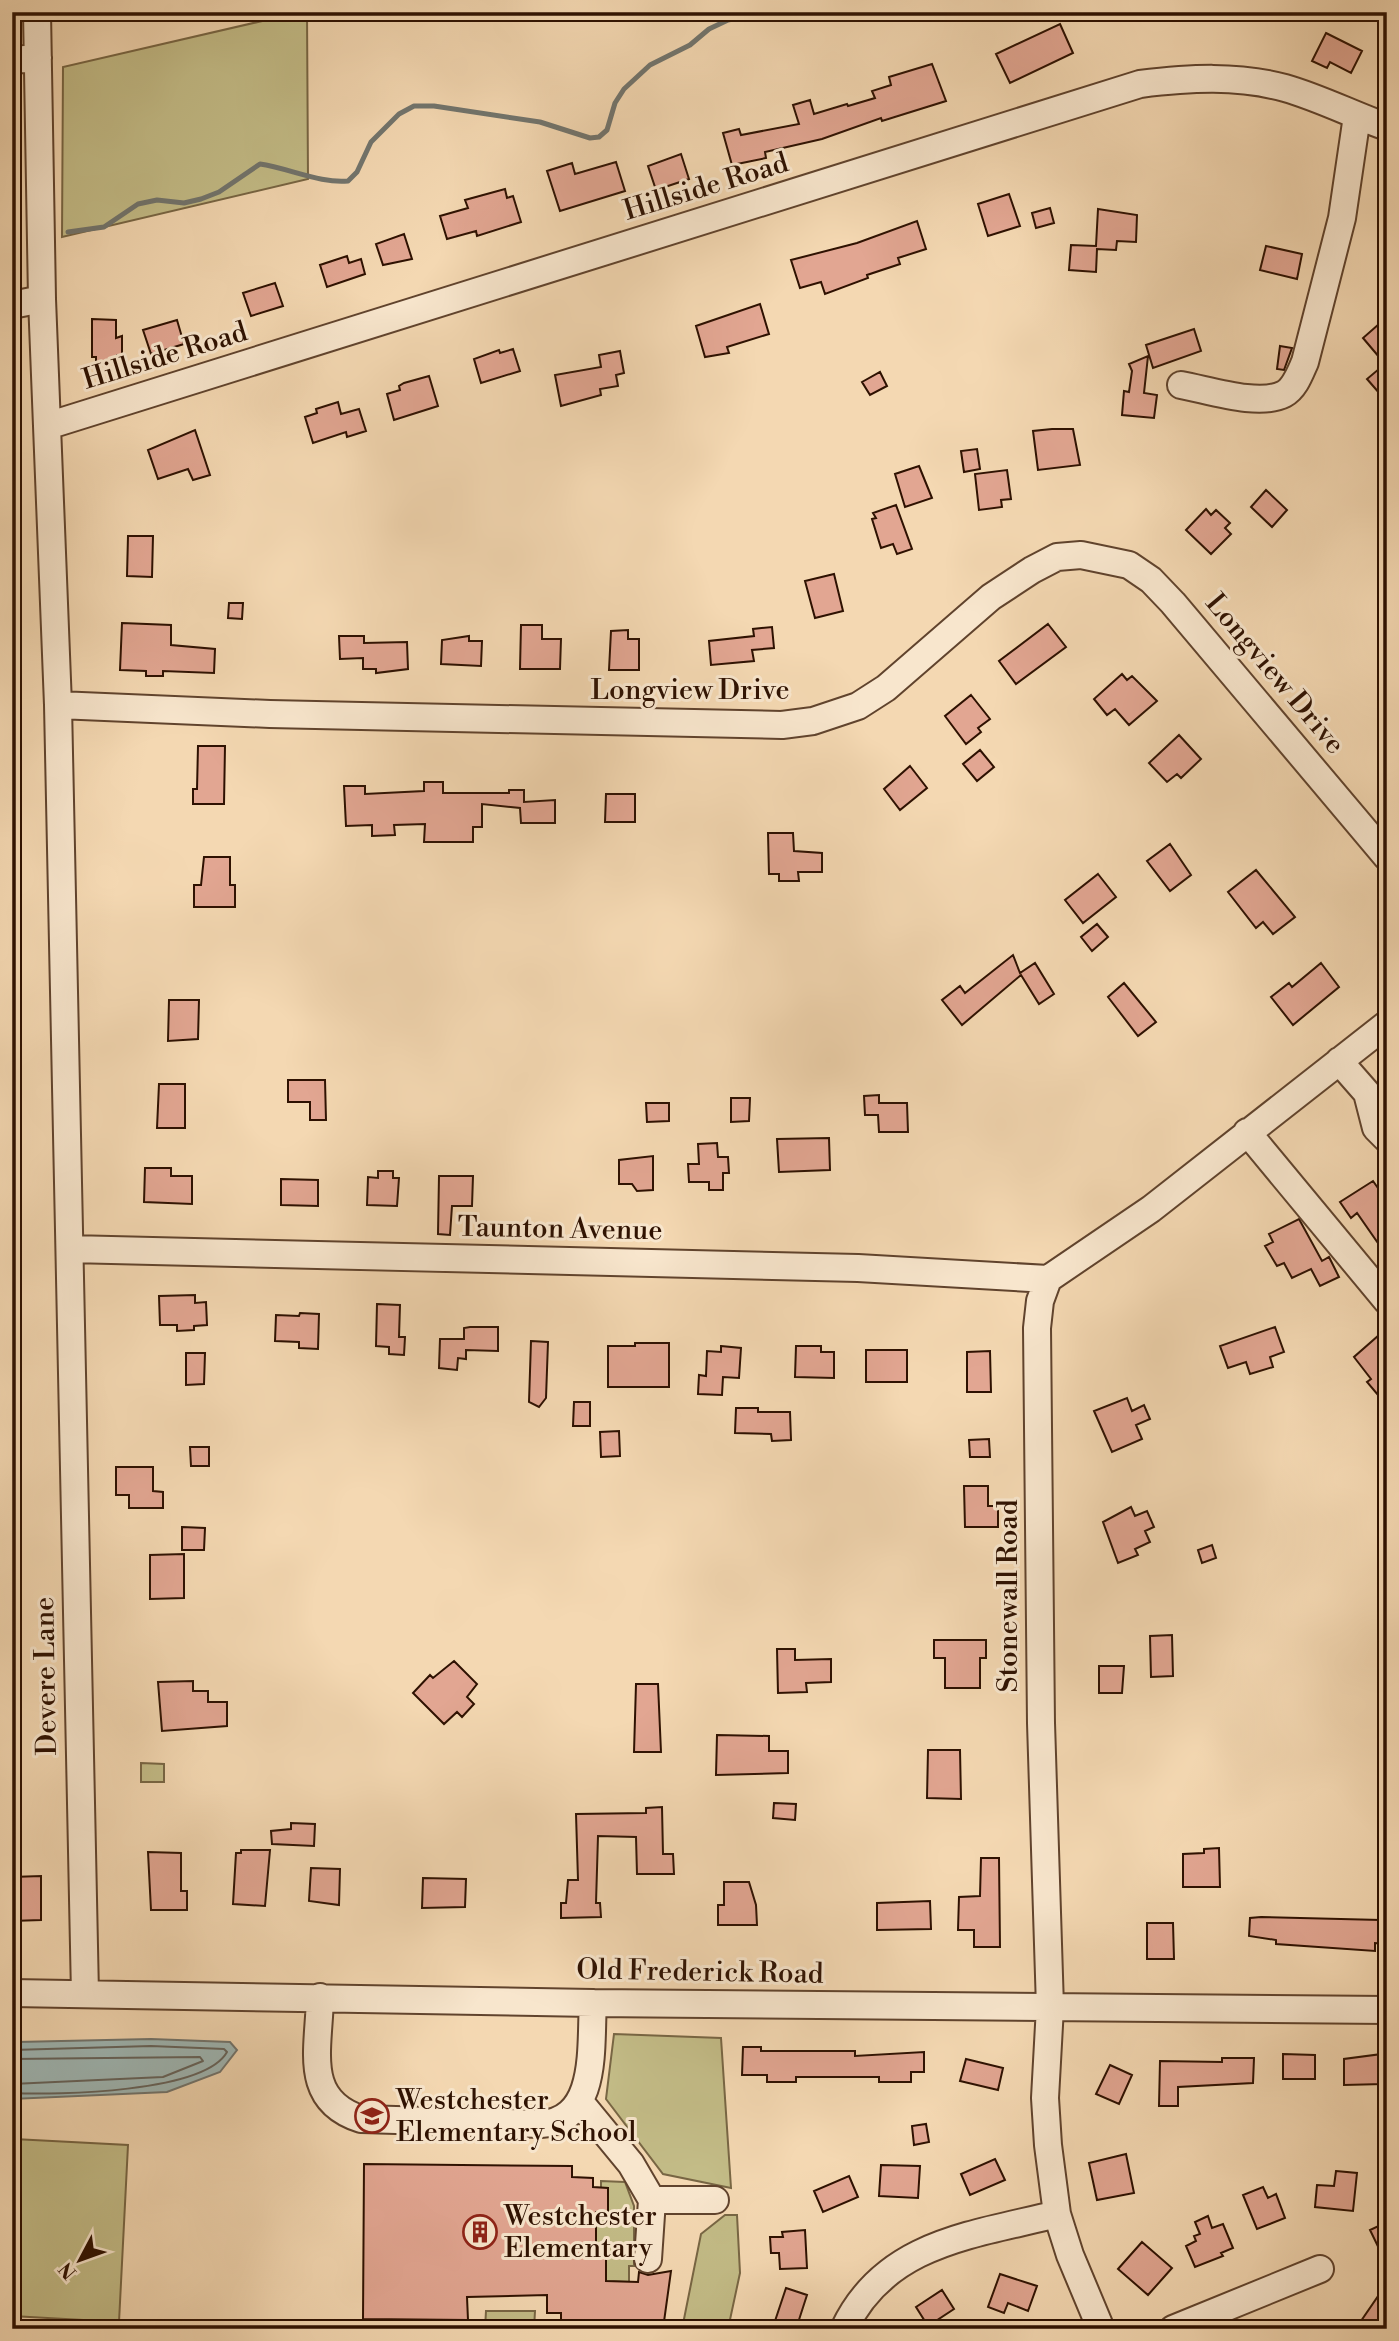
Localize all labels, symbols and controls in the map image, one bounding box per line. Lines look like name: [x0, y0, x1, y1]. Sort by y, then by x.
street label: Hillside Road: [619, 145, 793, 229]
street label: Hillside Road: [78, 314, 252, 398]
street label: Longview Drive: [1198, 587, 1352, 761]
street label: Longview Drive: [590, 673, 790, 708]
street label: Taunton Avenue: [457, 1210, 663, 1248]
street label: Stonewall Road: [991, 1499, 1026, 1693]
street label: Devere Lane: [27, 1596, 65, 1756]
street label: Old Frederick Road: [576, 1952, 824, 1992]
place label: Westchester Elementary School: [395, 2083, 637, 2150]
school or university icon: Westchester Elementary School: [353, 2097, 391, 2135]
place label: Westchester Elementary: [503, 2199, 657, 2266]
building icon: Westchester Elementary: [461, 2213, 499, 2251]
north arrow: [46, 2226, 116, 2296]
text: N: [54, 2257, 82, 2284]

